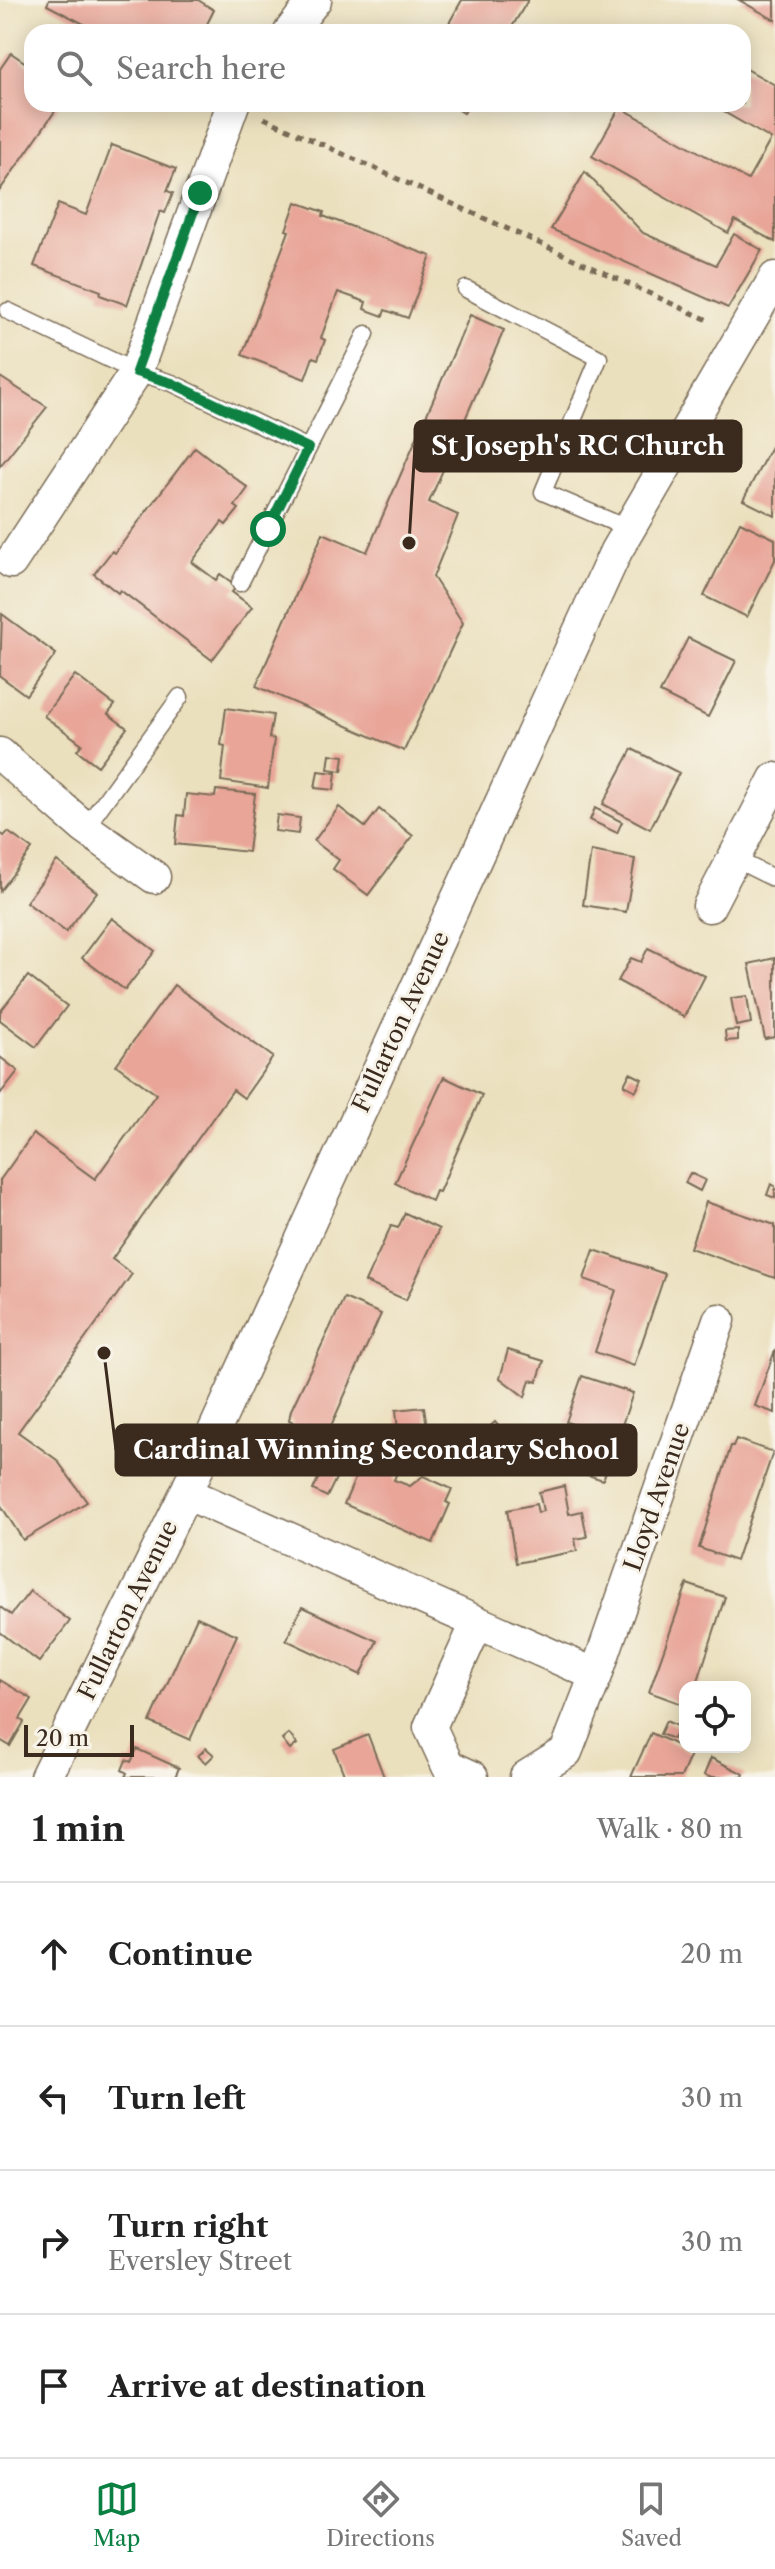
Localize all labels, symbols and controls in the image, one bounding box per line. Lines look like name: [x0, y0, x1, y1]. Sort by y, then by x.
search box: [24, 24, 751, 112]
icon: search: [52, 46, 96, 90]
text: Search here: [116, 50, 286, 87]
route end: [182, 175, 218, 211]
callout: St Joseph's RC Church: [415, 421, 741, 471]
text: St Joseph's RC Church: [431, 430, 725, 462]
route start: [250, 511, 286, 547]
street label: Fullarton Avenue: [346, 927, 455, 1117]
street label: Lloyd Avenue: [618, 1419, 695, 1575]
callout: Cardinal Winning Secondary School: [116, 1425, 636, 1475]
text: Cardinal Winning Secondary School: [133, 1434, 619, 1466]
street label: Fullarton Avenue: [71, 1515, 184, 1704]
map controls: [679, 1681, 751, 1753]
button: locate: [679, 1681, 751, 1753]
scale bar: [24, 1721, 134, 1757]
text: 20 m: [36, 1725, 89, 1752]
text: 1 min: [32, 1808, 125, 1850]
text: Walk · 80 m: [597, 1813, 743, 1845]
icon: ahead: [32, 1932, 76, 1976]
text: Continue: [108, 1936, 253, 1973]
text: 20 m: [680, 1938, 743, 1970]
icon: left: [32, 2076, 76, 2120]
text: Turn left: [108, 2080, 245, 2117]
text: 30 m: [681, 2082, 743, 2114]
text: Turn right: [108, 2208, 268, 2245]
icon: right: [32, 2220, 76, 2264]
text: 30 m: [681, 2226, 743, 2258]
text: Eversley Street: [108, 2245, 292, 2277]
icon: arrive: [32, 2364, 76, 2408]
text: Arrive at destination: [108, 2368, 426, 2405]
tab: Map: [93, 2477, 140, 2552]
tab: Directions: [326, 2477, 435, 2552]
tab: Saved: [621, 2477, 682, 2552]

